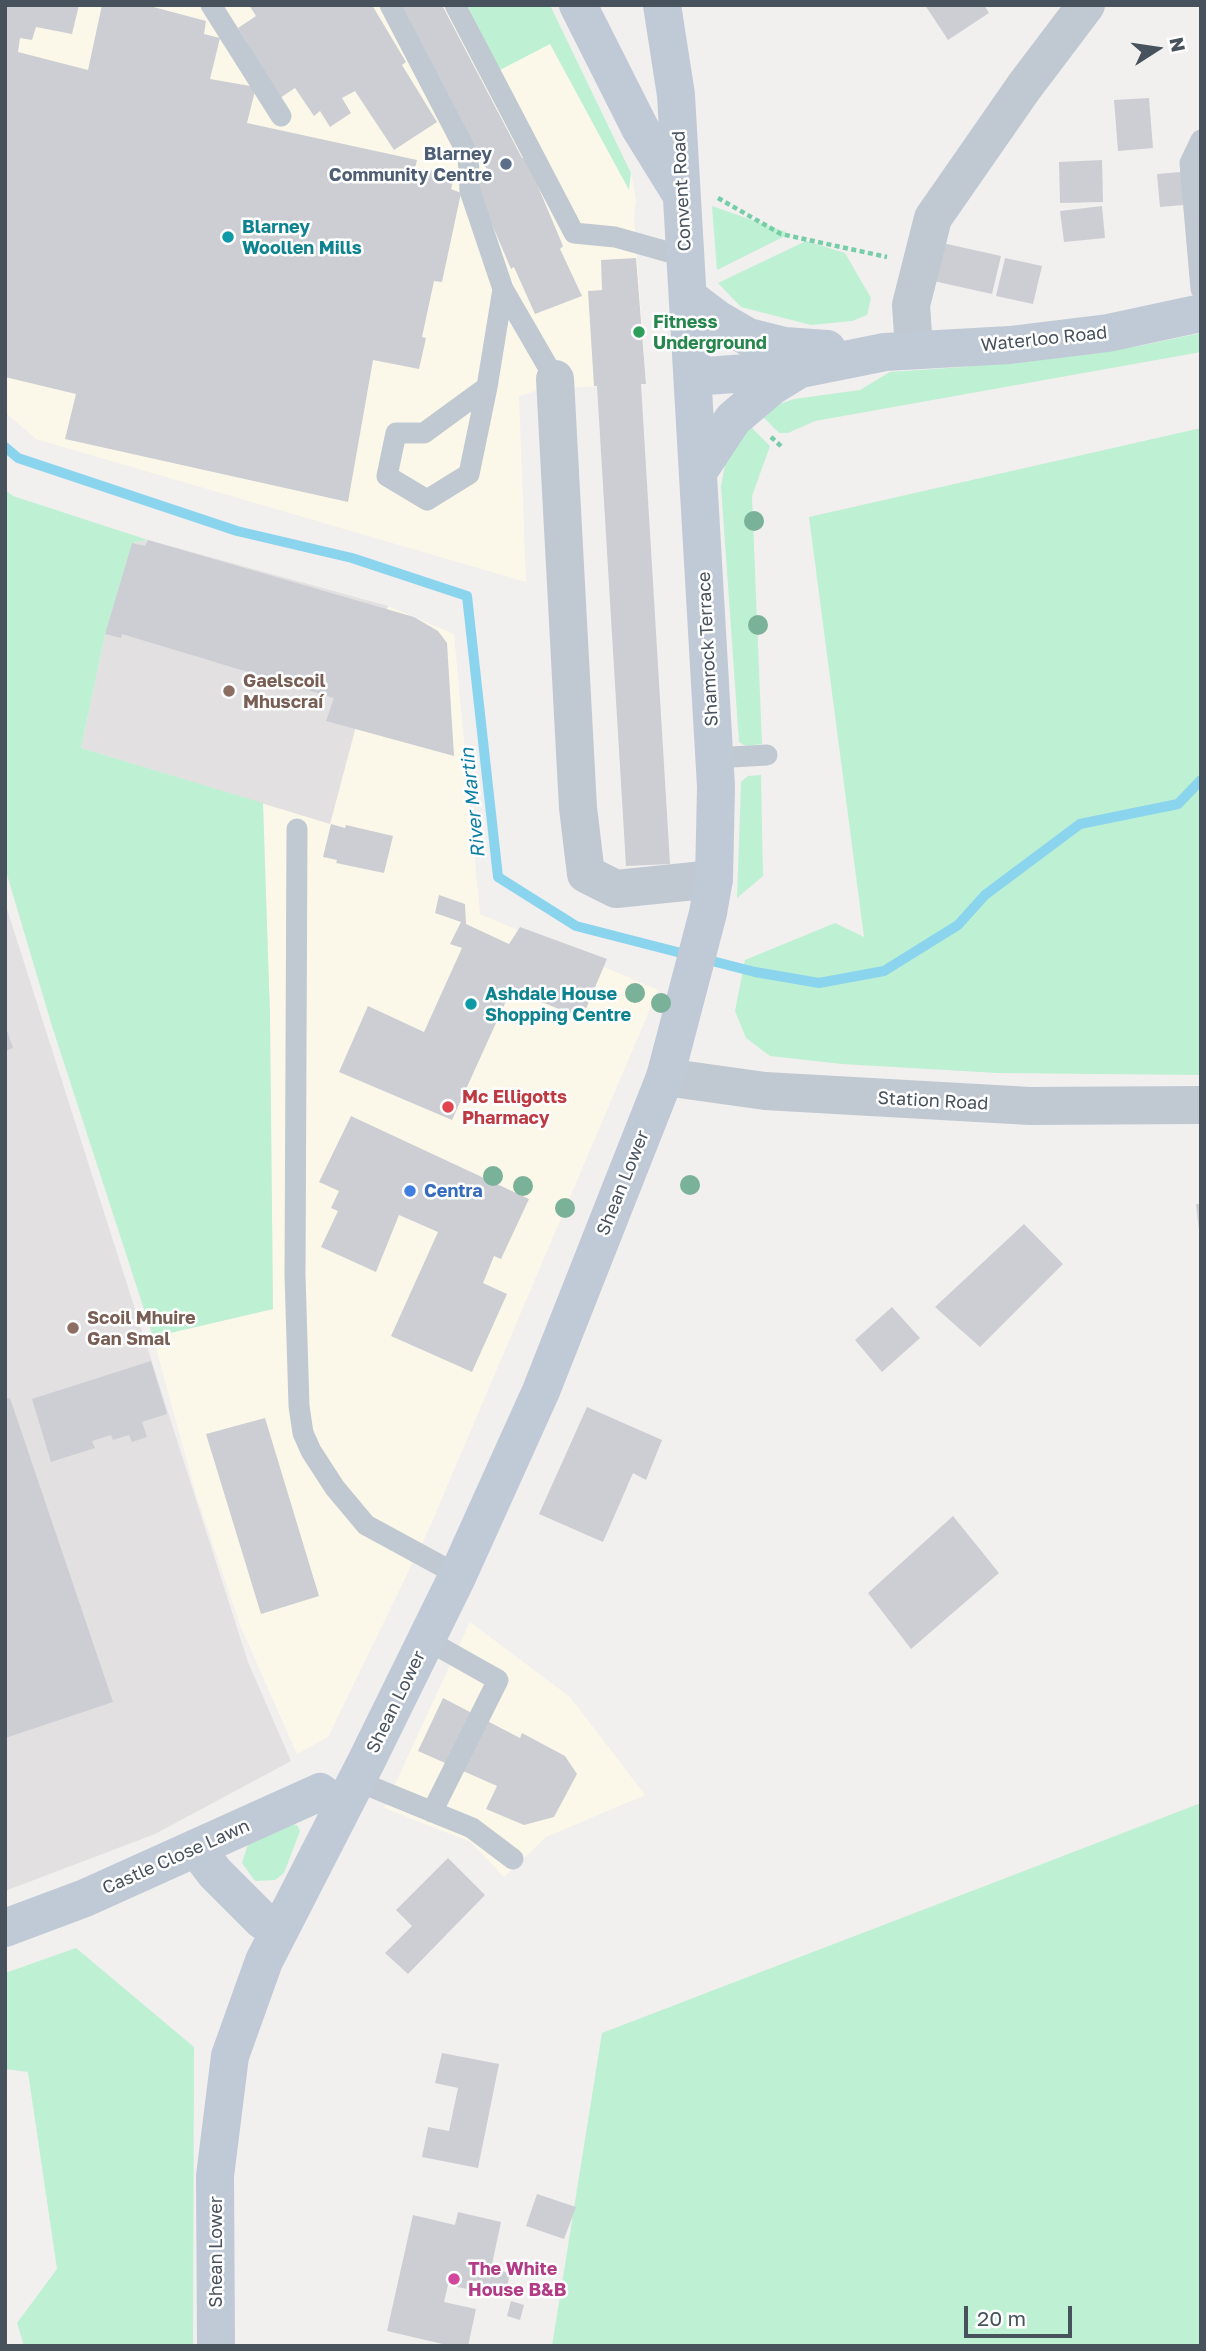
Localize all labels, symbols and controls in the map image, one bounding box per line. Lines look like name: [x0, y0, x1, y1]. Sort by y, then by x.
north arrow: [1122, 14, 1192, 84]
text: N: [1165, 35, 1191, 54]
street label: Convent Road: [668, 130, 696, 252]
place label: Blarney Community Centre: [329, 143, 492, 186]
marker: Blarney Community Centre: [498, 156, 514, 172]
place label: Blarney Woollen Mills: [242, 216, 362, 258]
marker: Blarney Woollen Mills: [220, 229, 236, 245]
place label: Fitness Underground: [653, 311, 767, 354]
street label: Waterloo Road: [980, 322, 1108, 356]
marker: Fitness Underground: [631, 324, 647, 340]
street label: Shamrock Terrace: [693, 571, 723, 727]
place label: Gaelscoil Mhuscraí: [243, 670, 326, 712]
marker: Gaelscoil Mhuscraí: [221, 683, 237, 699]
water label: River Martin: [456, 747, 490, 859]
place label: Ashdale House Shopping Centre: [485, 983, 631, 1026]
marker: Ashdale House Shopping Centre: [463, 996, 479, 1012]
place label: Mc Elligotts Pharmacy: [462, 1086, 567, 1128]
street label: Station Road: [877, 1087, 989, 1115]
marker: Mc Elligotts Pharmacy: [440, 1099, 456, 1115]
street label: Shean Lower: [592, 1127, 654, 1239]
place label: Centra: [424, 1180, 483, 1202]
marker: Centra: [402, 1183, 418, 1199]
place label: Scoil Mhuire Gan Smal: [87, 1307, 196, 1350]
marker: Scoil Mhuire Gan Smal: [65, 1320, 81, 1336]
street label: Shean Lower: [362, 1647, 430, 1757]
street label: Castle Close Lawn: [99, 1815, 253, 1899]
street label: Shean Lower: [205, 2196, 227, 2308]
place label: The White House B&B: [468, 2258, 567, 2300]
marker: The White House B&B: [446, 2271, 462, 2287]
scale bar: [968, 2292, 1076, 2336]
text: 20 m: [977, 2305, 1026, 2331]

